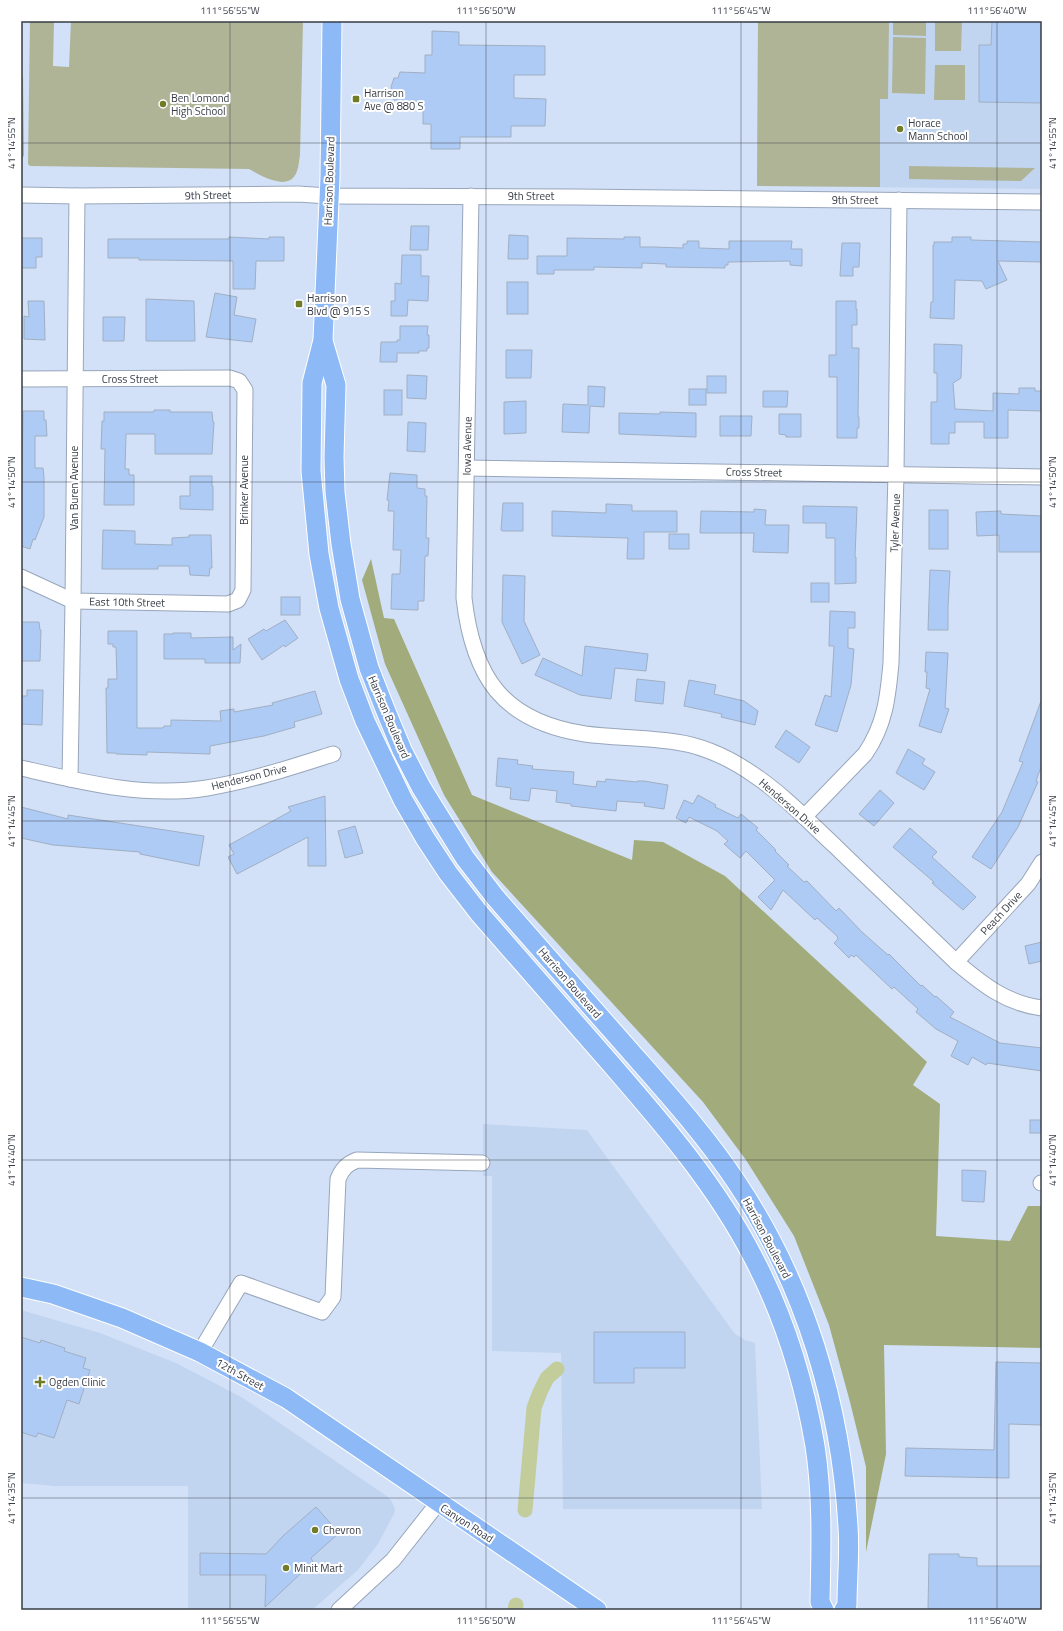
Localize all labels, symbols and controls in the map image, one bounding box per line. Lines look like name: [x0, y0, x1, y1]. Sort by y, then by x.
text: 111°56'55"W: [200, 3, 260, 18]
text: 111°56'50"W: [456, 3, 516, 18]
text: 111°56'45"W: [711, 3, 771, 18]
text: 111°56'40"W: [967, 3, 1027, 18]
place label: Harrison Ave @ 880 S: [364, 85, 424, 114]
place label: Ben Lomond High School: [171, 90, 230, 119]
marker: Harrison Ave @ 880 S: [351, 94, 361, 104]
marker: Ben Lomond High School: [158, 99, 168, 109]
place label: Horace Mann School: [908, 115, 968, 144]
text: 41°14'55"N: [4, 117, 19, 169]
text: 41°14'55"N: [1045, 117, 1060, 169]
marker: Horace Mann School: [895, 124, 905, 134]
street label: Harrison Boulevard: [319, 136, 339, 226]
street label: 9th Street: [185, 187, 232, 203]
street label: 9th Street: [508, 188, 554, 204]
street label: 9th Street: [832, 192, 878, 208]
place label: Harrison Blvd @ 915 S: [307, 290, 370, 319]
marker: Harrison Blvd @ 915 S: [294, 299, 304, 309]
street label: Cross Street: [102, 371, 158, 387]
street label: Iowa Avenue: [458, 416, 476, 476]
street label: Van Buren Avenue: [66, 445, 82, 530]
street label: Brinker Avenue: [236, 454, 252, 525]
text: 41°14'50"N: [4, 456, 19, 508]
text: 41°14'50"N: [1045, 456, 1060, 508]
street label: Cross Street: [726, 464, 782, 480]
street label: Tyler Avenue: [886, 493, 904, 553]
street label: East 10th Street: [89, 593, 165, 611]
street label: Harrison Boulevard: [364, 673, 414, 761]
street label: Henderson Drive: [210, 760, 289, 794]
street label: Henderson Drive: [756, 775, 825, 838]
text: 41°14'45"N: [4, 795, 19, 847]
text: 41°14'45"N: [1045, 795, 1060, 847]
street label: Peach Drive: [976, 887, 1026, 938]
street label: Harrison Boulevard: [535, 944, 605, 1022]
text: 41°14'40"N: [4, 1134, 19, 1186]
text: 41°14'40"N: [1045, 1134, 1060, 1186]
street label: Harrison Boulevard: [739, 1195, 795, 1281]
street label: 12th Street: [213, 1354, 267, 1394]
place label: Ogden Clinic: [49, 1374, 106, 1390]
marker: Ogden Clinic: [34, 1376, 46, 1388]
text: 41°14'35"N: [4, 1472, 19, 1524]
text: 41°14'35"N: [1045, 1472, 1060, 1524]
street label: Canyon Road: [437, 1500, 497, 1546]
place label: Chevron: [323, 1522, 361, 1538]
marker: Chevron: [310, 1525, 320, 1535]
place label: Minit Mart: [294, 1560, 343, 1576]
marker: Minit Mart: [281, 1563, 291, 1573]
text: 111°56'55"W: [200, 1613, 260, 1628]
text: 111°56'50"W: [456, 1613, 516, 1628]
text: 111°56'45"W: [711, 1613, 771, 1628]
text: 111°56'40"W: [967, 1613, 1027, 1628]

